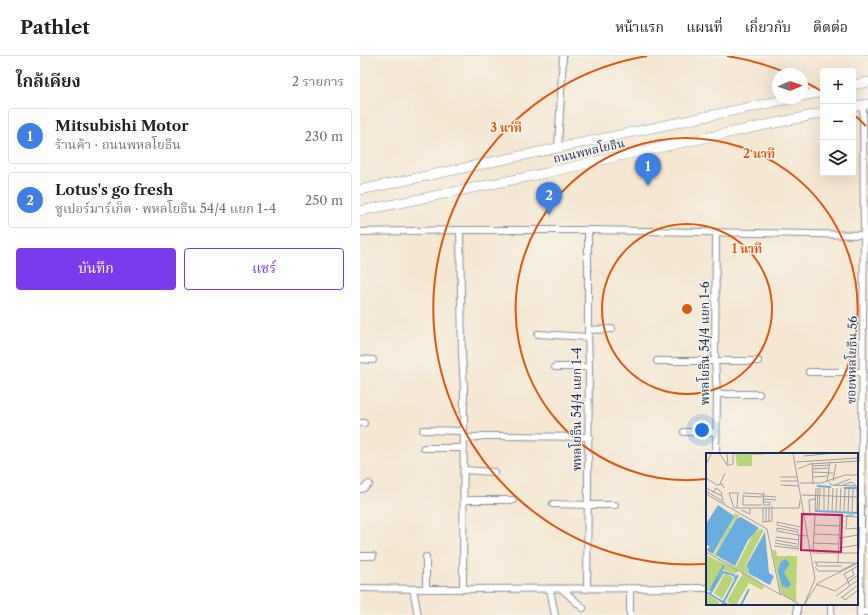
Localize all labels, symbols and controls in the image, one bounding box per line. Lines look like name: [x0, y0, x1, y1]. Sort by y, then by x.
text: Pathlet: [20, 16, 90, 39]
text: หน้าแรก: [615, 18, 664, 36]
text: แผนที่: [686, 18, 723, 36]
text: เกี่ยวกับ: [745, 18, 791, 36]
text: ติดต่อ: [813, 18, 848, 36]
north arrow: [772, 68, 808, 104]
map controls: [820, 68, 856, 176]
button: +: [820, 68, 856, 104]
text: ใกล้เคียง: [16, 71, 81, 91]
text: 2 รายการ: [292, 73, 344, 89]
button: −: [820, 104, 856, 140]
text: Mitsubishi Motor: [55, 116, 189, 135]
text: 3 นาที: [490, 120, 522, 135]
text: 1: [27, 128, 33, 144]
text: 230 m: [305, 128, 343, 144]
street label: ถนนพหลโยธิน: [551, 134, 626, 166]
text: ร้านค้า · ถนนพหลโยธิน: [55, 136, 181, 152]
button: layers: [820, 140, 856, 176]
text: 2 นาที: [743, 146, 775, 161]
pin: 1: [635, 153, 661, 186]
text: Lotus's go fresh: [55, 180, 173, 199]
pin: 2: [536, 182, 562, 215]
text: 2: [26, 192, 34, 208]
text: 250 m: [305, 192, 343, 208]
text: ซูเปอร์มาร์เก็ต · พหลโยธิน 54/4 แยก 1-4: [55, 200, 276, 216]
text: 1 นาที: [732, 241, 762, 256]
button: บันทึก: [16, 248, 176, 290]
button: แชร์: [184, 248, 344, 290]
street label: พหลโยธิน 54/4 แยก 1-6: [696, 281, 712, 405]
centre of rings: [680, 302, 694, 316]
street label: ซอยพหลโยธิน 56: [842, 316, 860, 404]
street label: พหลโยธิน 54/4 แยก 1-4: [568, 347, 584, 471]
your location: [692, 420, 712, 440]
inset map: [706, 453, 858, 605]

